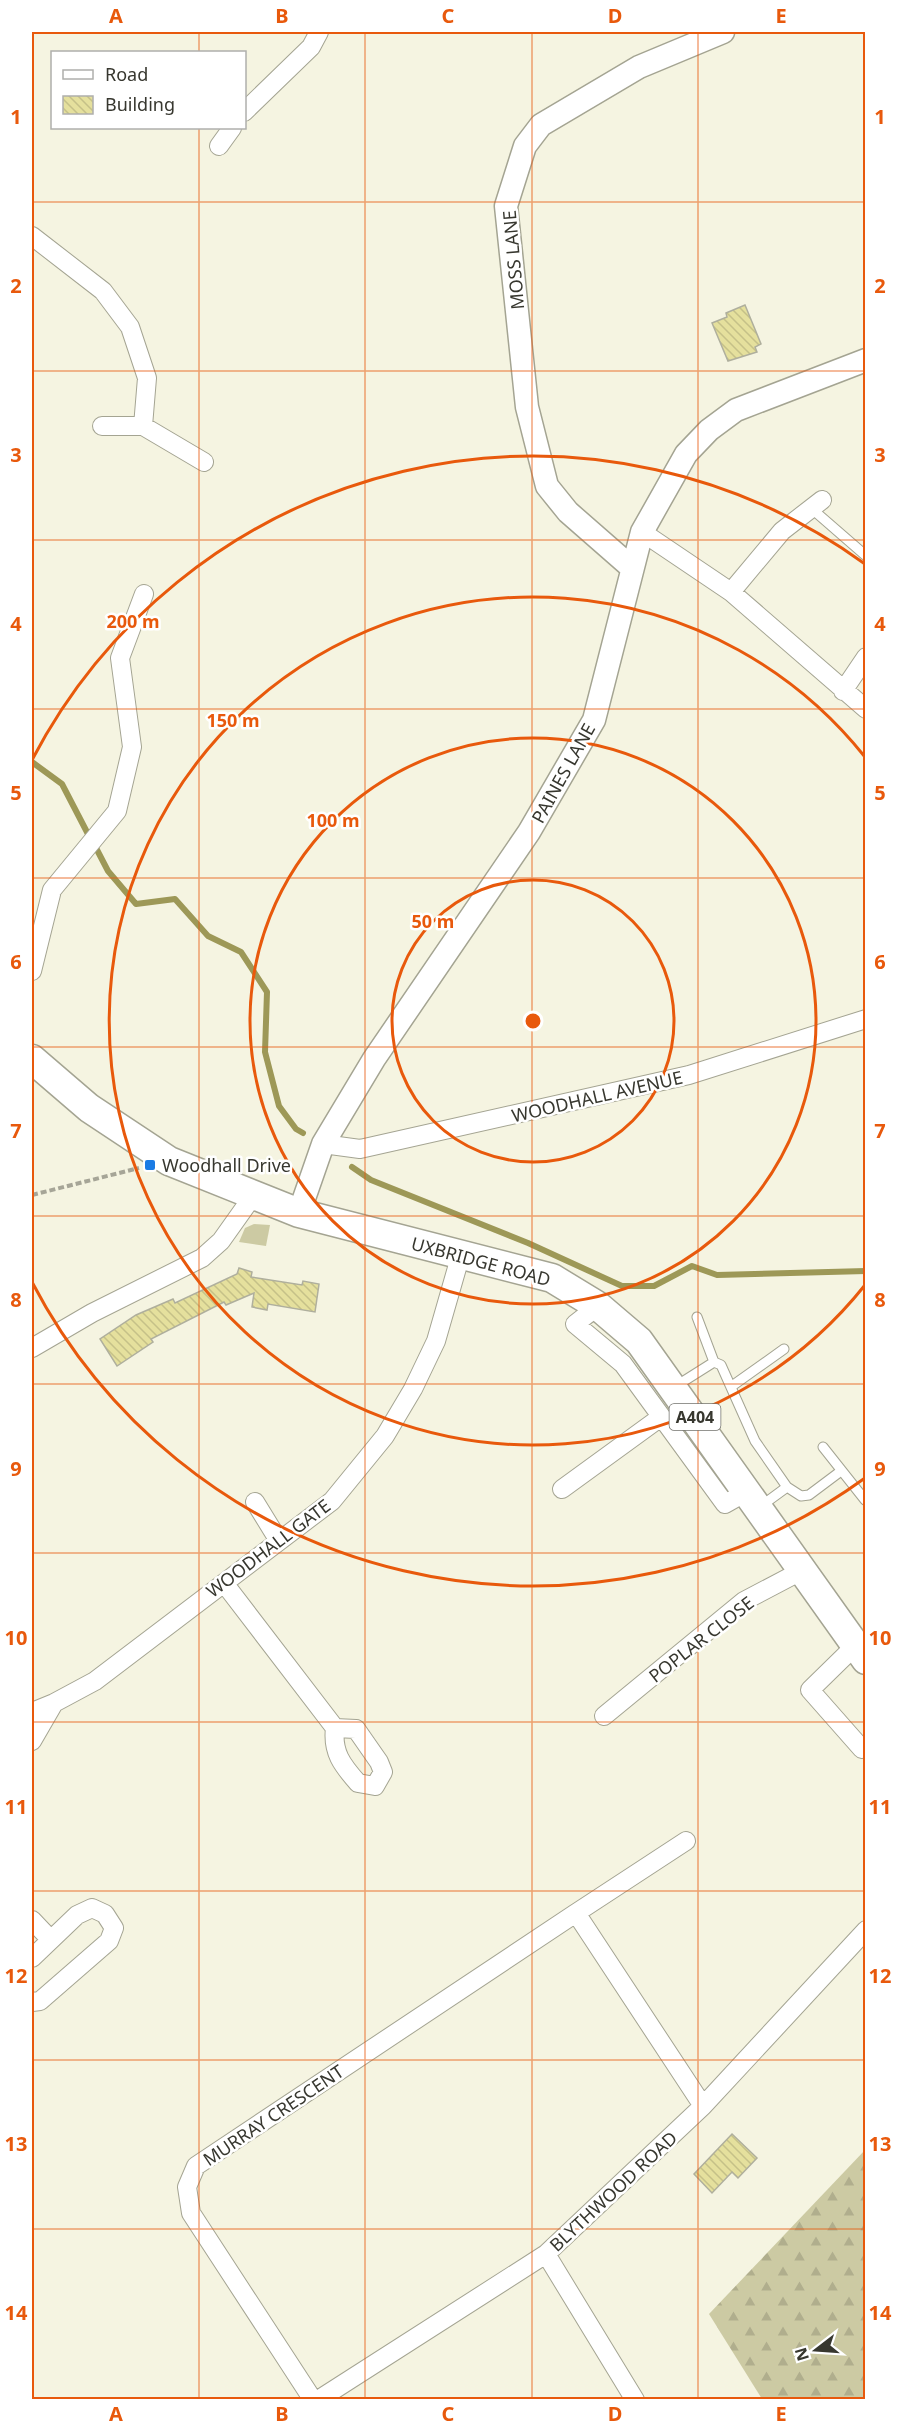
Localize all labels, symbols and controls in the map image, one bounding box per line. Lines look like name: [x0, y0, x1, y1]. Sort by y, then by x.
text: A: [109, 2, 123, 29]
text: B: [275, 2, 289, 29]
text: C: [442, 2, 455, 29]
text: D: [608, 2, 622, 29]
text: E: [775, 2, 787, 29]
legend: [51, 51, 246, 129]
text: Road: [105, 62, 148, 86]
text: Building: [105, 92, 175, 116]
text: 1: [10, 103, 22, 130]
text: 1: [874, 103, 886, 130]
street label: MOSS LANE: [497, 209, 529, 311]
text: 2: [10, 272, 22, 299]
text: 2: [874, 272, 886, 299]
text: 3: [10, 441, 22, 468]
text: 3: [874, 441, 886, 468]
text: 200 m: [106, 609, 160, 633]
text: 4: [10, 610, 22, 637]
text: 4: [874, 610, 886, 637]
text: 150 m: [206, 708, 260, 732]
street label: PAINES LANE: [526, 719, 600, 827]
text: 5: [10, 779, 22, 806]
text: 5: [874, 779, 886, 806]
text: 100 m: [306, 808, 360, 832]
text: 50 m: [412, 909, 454, 933]
text: 6: [10, 948, 22, 975]
text: 6: [874, 948, 886, 975]
centre of rings: [523, 1011, 543, 1031]
street label: WOODHALL AVENUE: [509, 1065, 685, 1127]
text: 7: [10, 1117, 22, 1144]
text: 7: [874, 1117, 886, 1144]
place label: Woodhall Drive: [162, 1153, 291, 1177]
marker: Woodhall Drive: [143, 1158, 157, 1172]
street label: UXBRIDGE ROAD: [409, 1231, 553, 1291]
text: 8: [10, 1286, 22, 1313]
text: 8: [874, 1286, 886, 1313]
road number: A404: [670, 1404, 720, 1430]
text: 9: [10, 1455, 22, 1482]
text: 9: [874, 1455, 886, 1482]
street label: WOODHALL GATE: [201, 1493, 335, 1603]
street label: POPLAR CLOSE: [644, 1590, 758, 1688]
text: 10: [5, 1624, 27, 1651]
text: 10: [869, 1624, 891, 1651]
text: 11: [5, 1793, 27, 1820]
text: 11: [869, 1793, 891, 1820]
text: 12: [5, 1962, 27, 1989]
text: 12: [869, 1962, 891, 1989]
street label: MURRAY CRESCENT: [198, 2059, 348, 2171]
street label: BLYTHWOOD ROAD: [544, 2126, 682, 2256]
text: 13: [5, 2130, 27, 2157]
text: 13: [869, 2130, 891, 2157]
text: 14: [5, 2299, 28, 2326]
text: 14: [869, 2299, 892, 2326]
north arrow: [786, 2320, 846, 2380]
text: N: [789, 2345, 814, 2364]
text: A: [109, 2400, 123, 2427]
text: B: [275, 2400, 289, 2427]
text: C: [442, 2400, 455, 2427]
text: D: [608, 2400, 622, 2427]
text: E: [775, 2400, 787, 2427]

